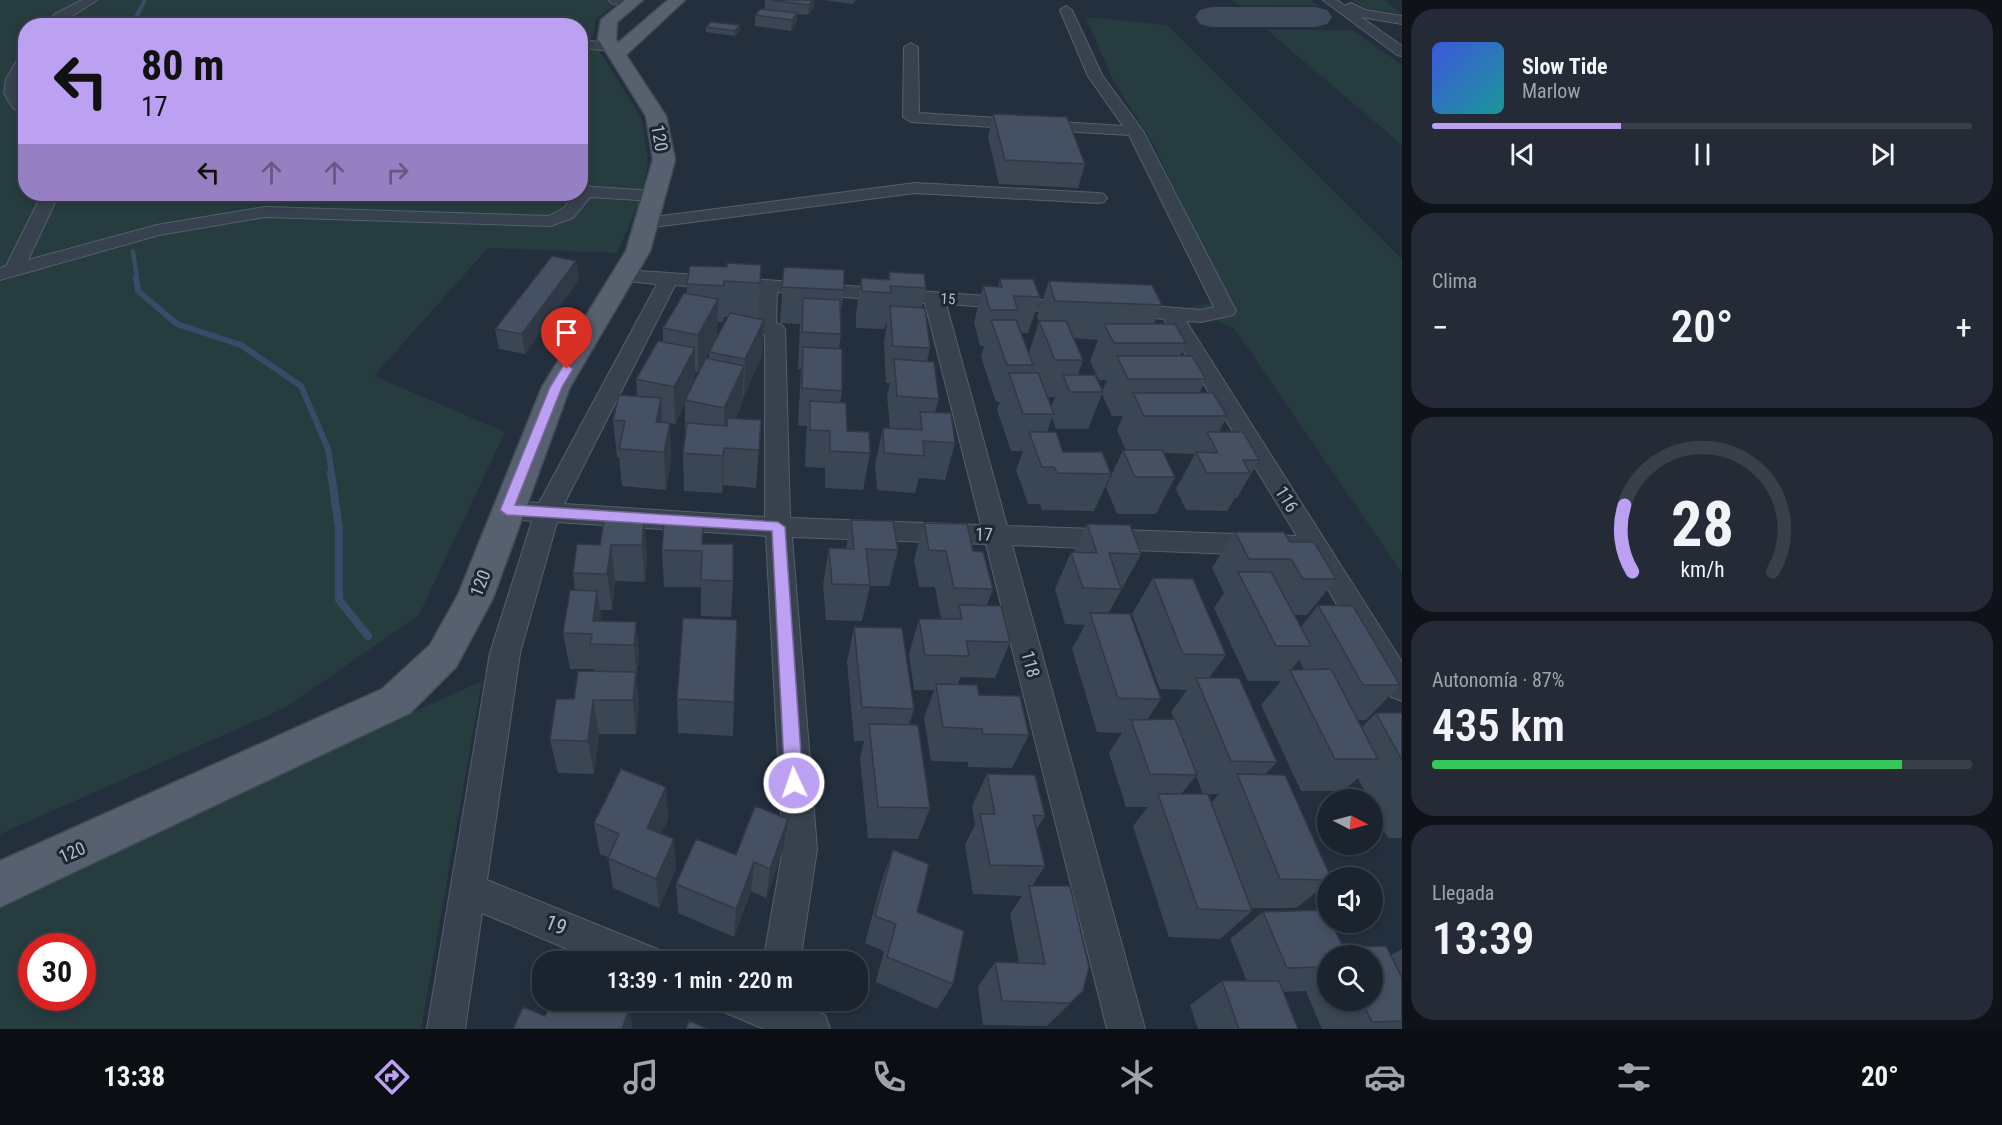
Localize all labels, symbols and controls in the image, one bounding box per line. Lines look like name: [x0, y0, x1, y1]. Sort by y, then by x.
text: 80 m: [141, 41, 224, 90]
icon: left: [42, 42, 120, 120]
text: Slow Tide: [1522, 54, 1608, 79]
text: Marlow: [1522, 79, 1580, 103]
text: 17: [141, 91, 168, 123]
street label: 120: [647, 123, 673, 153]
icon: previous: [1506, 138, 1539, 171]
icon: pause: [1686, 138, 1719, 171]
icon: next: [1866, 138, 1899, 171]
icon: left: [192, 156, 225, 189]
icon: ahead: [255, 156, 288, 189]
icon: ahead: [318, 156, 351, 189]
icon: right: [381, 156, 414, 189]
text: Clima: [1432, 269, 1477, 293]
street label: 15: [940, 290, 956, 308]
text: 20°: [1671, 300, 1733, 353]
pin: [541, 307, 592, 369]
text: −: [1432, 308, 1449, 347]
text: +: [1956, 308, 1972, 347]
icon: arrive: [550, 316, 583, 349]
street label: 116: [1271, 482, 1303, 516]
text: 28: [1670, 488, 1734, 561]
street label: 17: [975, 523, 993, 545]
text: km/h: [1680, 557, 1724, 582]
street label: 120: [465, 567, 495, 599]
street label: 118: [1017, 648, 1045, 680]
text: Autonomía · 87%: [1432, 668, 1564, 692]
text: 435 km: [1432, 699, 1565, 752]
position arrow: [762, 751, 826, 815]
north arrow: [1317, 789, 1383, 855]
map controls: [1317, 789, 1383, 1011]
street label: 120: [56, 837, 88, 867]
button: sound: [1317, 867, 1383, 933]
text: Llegada: [1432, 881, 1494, 905]
street label: 19: [542, 910, 570, 940]
text: 13:39: [1432, 912, 1534, 965]
speed limit sign: 30: [18, 933, 96, 1011]
button: search: [1317, 945, 1383, 1011]
text: 13:39 · 1 min · 220 m: [607, 968, 793, 993]
icon: directions: [371, 1056, 413, 1098]
icon: music: [620, 1056, 662, 1098]
icon: phone: [868, 1056, 910, 1098]
icon: climate: [1116, 1056, 1158, 1098]
icon: car: [1364, 1056, 1406, 1098]
icon: filters: [1613, 1056, 1655, 1098]
text: 13:38: [103, 1061, 165, 1093]
text: 20°: [1861, 1061, 1899, 1093]

